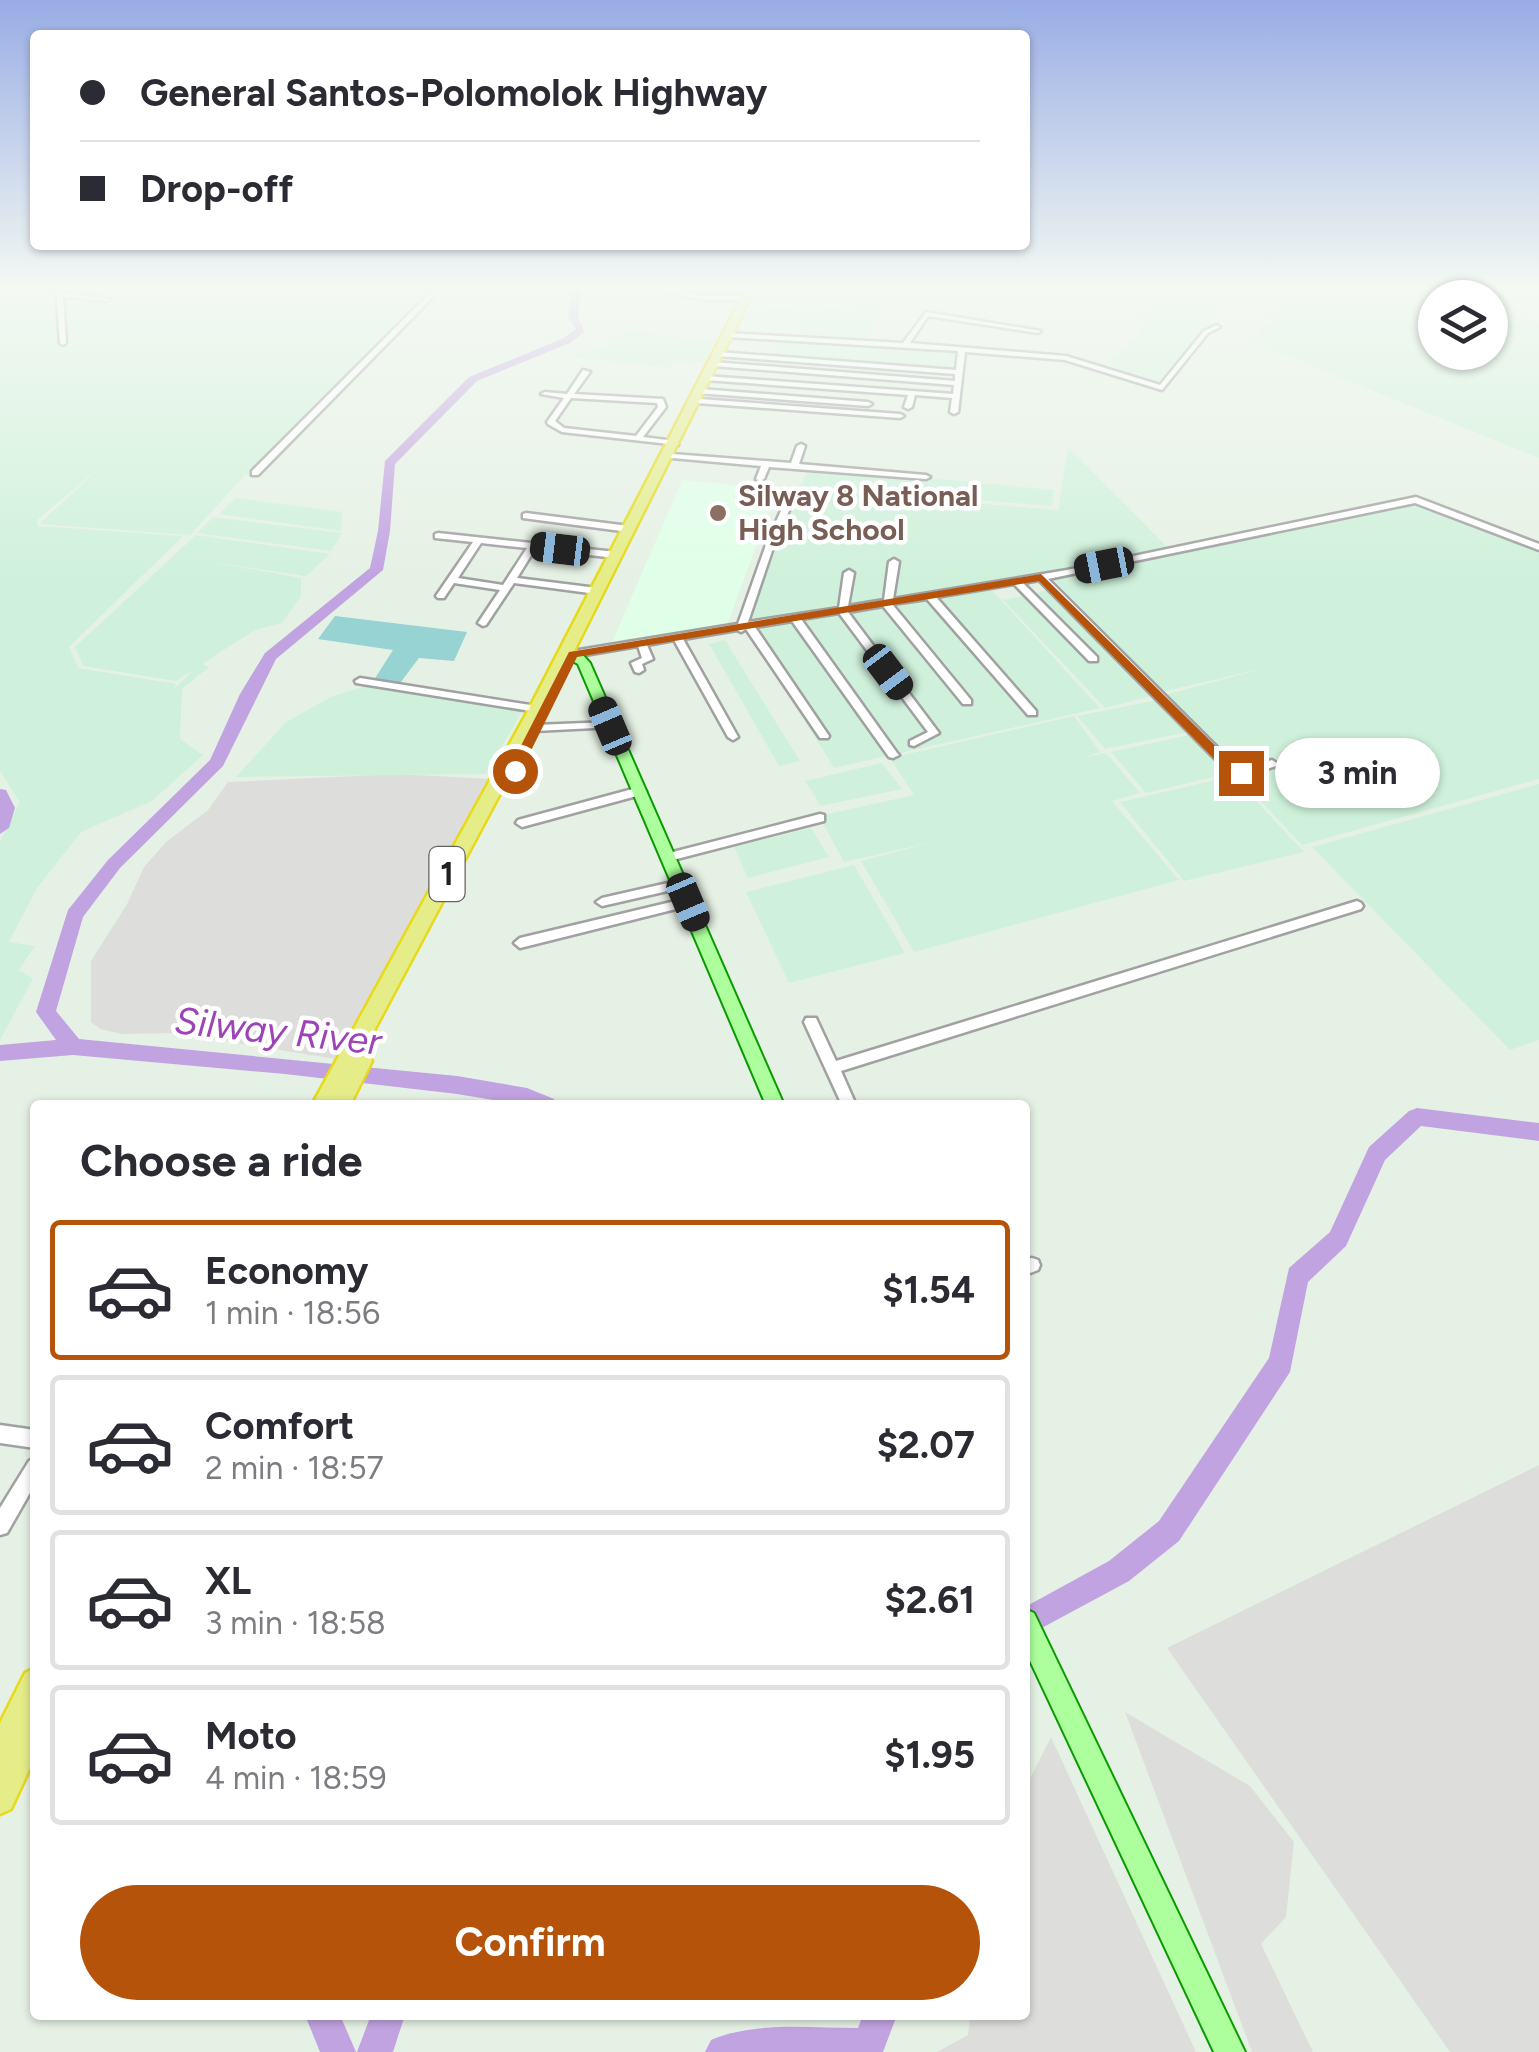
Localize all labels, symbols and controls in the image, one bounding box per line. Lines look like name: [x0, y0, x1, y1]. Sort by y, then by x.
text: General Santos-Polomolok Highway: [140, 70, 767, 116]
text: Drop-off: [140, 166, 293, 212]
map controls: [1418, 280, 1508, 370]
button: layers: [1418, 280, 1508, 370]
place label: Silway 8 National High School: [738, 477, 978, 548]
marker: Silway 8 National High School: [707, 502, 729, 524]
car: [528, 530, 592, 568]
car: [1072, 545, 1136, 585]
car: [858, 639, 918, 705]
car: [584, 693, 636, 759]
callout: 3 min: [1276, 738, 1441, 808]
route start: [493, 749, 538, 794]
route end: [1219, 751, 1264, 796]
text: 3 min: [1318, 754, 1397, 792]
road number: 1: [430, 847, 464, 901]
car: [662, 869, 714, 935]
water label: Silway River: [172, 997, 385, 1065]
text: Choose a ride: [80, 1133, 362, 1187]
icon: car: [85, 1245, 175, 1335]
text: Economy: [205, 1248, 368, 1294]
text: $1.54: [882, 1267, 975, 1313]
text: 1 min · 18:56: [205, 1294, 380, 1332]
icon: car: [85, 1400, 175, 1490]
text: Comfort: [205, 1403, 354, 1449]
text: $2.07: [877, 1422, 975, 1468]
text: 2 min · 18:57: [205, 1449, 384, 1487]
icon: car: [85, 1555, 175, 1645]
text: XL: [205, 1558, 251, 1604]
text: $2.61: [884, 1577, 975, 1623]
text: 3 min · 18:58: [205, 1604, 386, 1642]
icon: car: [85, 1710, 175, 1800]
text: Moto: [205, 1713, 297, 1759]
text: $1.95: [884, 1732, 975, 1778]
text: 4 min · 18:59: [205, 1759, 387, 1797]
button: Confirm: [80, 1885, 980, 2000]

